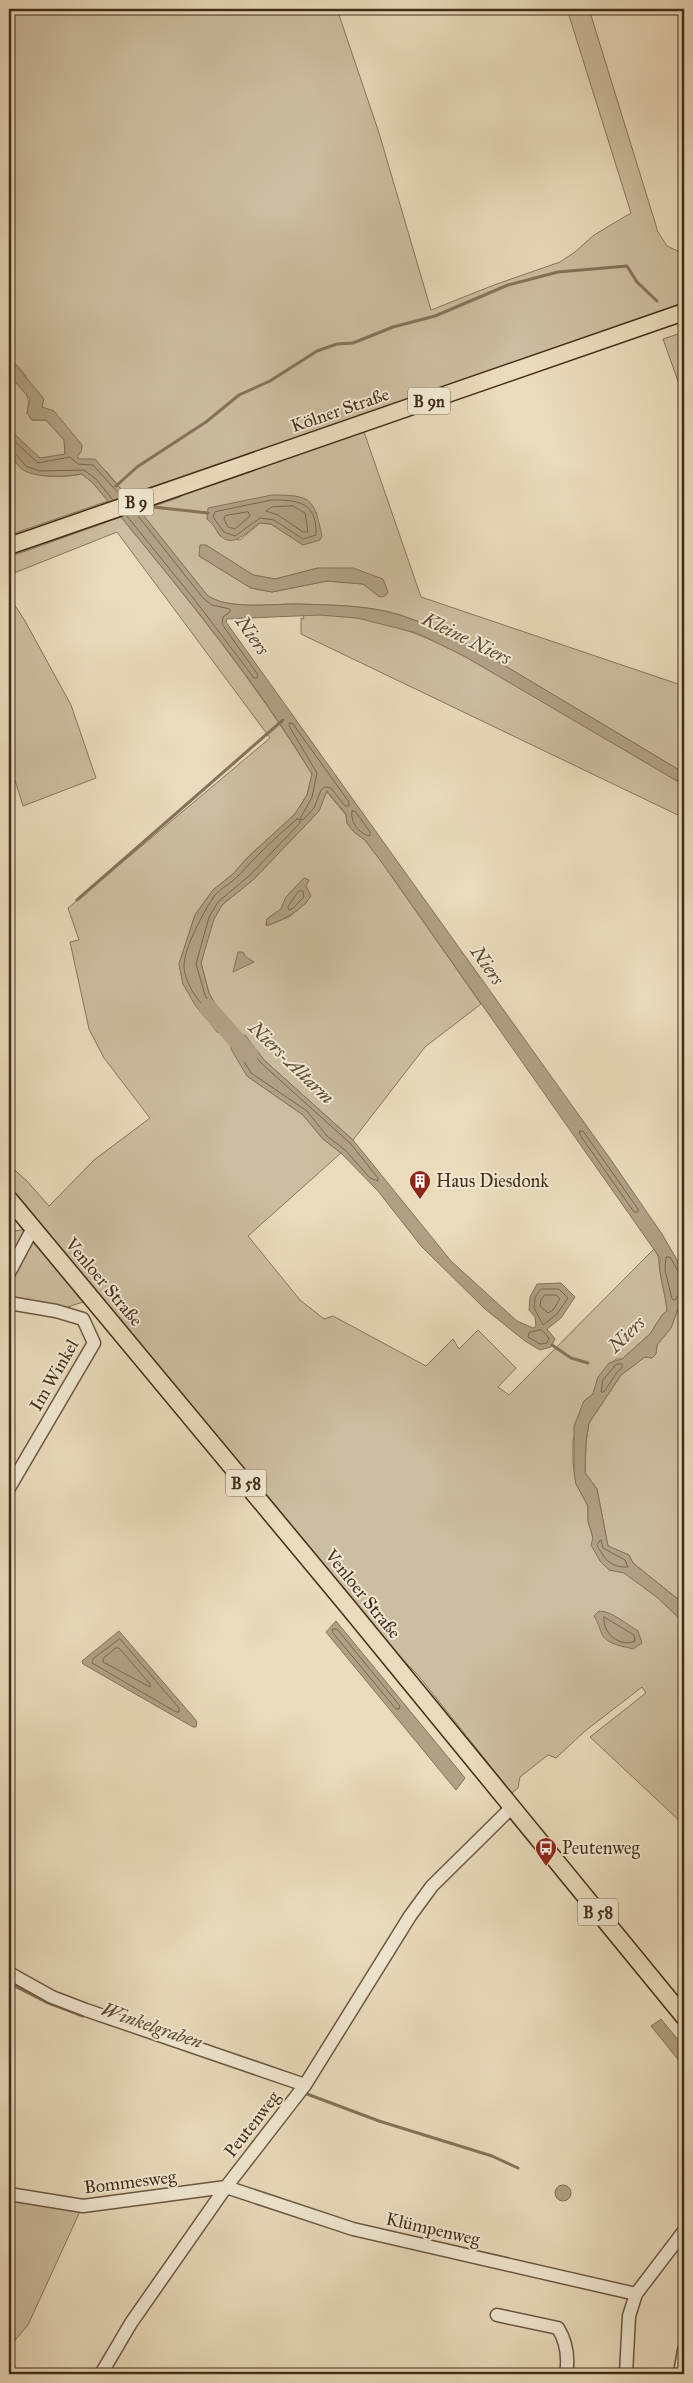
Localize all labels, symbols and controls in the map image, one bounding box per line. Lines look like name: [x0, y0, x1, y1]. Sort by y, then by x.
street label: Kölner Straße: [288, 383, 392, 437]
road number: B 9n: [408, 388, 450, 414]
road number: B 9: [118, 488, 154, 516]
water label: Kleine Niers: [418, 607, 515, 670]
water label: Niers: [230, 610, 275, 660]
water label: Niers: [465, 940, 510, 990]
water label: Niers-Altarm: [243, 1015, 339, 1109]
building icon: Haus Diesdonk: [408, 1169, 432, 1200]
place label: Haus Diesdonk: [436, 1170, 549, 1192]
street label: Venloer Straße: [60, 1233, 147, 1331]
water label: Niers: [602, 1311, 650, 1358]
street label: Im Winkel: [25, 1335, 83, 1415]
road number: B 58: [226, 1470, 266, 1496]
street label: Venloer Straße: [320, 1544, 406, 1643]
bus stop icon: Peutenweg: [534, 1836, 558, 1867]
place label: Peutenweg: [562, 1837, 641, 1860]
road number: B 58: [578, 1898, 618, 1925]
water label: Winkelgraben: [98, 1997, 205, 2054]
street label: Peutenweg: [219, 2086, 286, 2162]
street label: Bommesweg: [83, 2165, 178, 2200]
street label: Klümpenweg: [384, 2208, 483, 2252]

